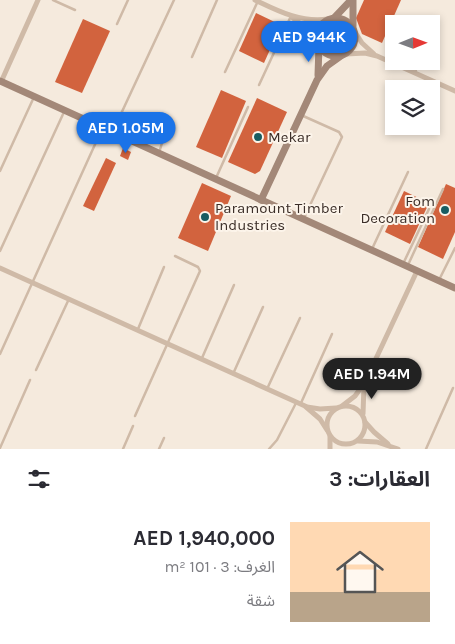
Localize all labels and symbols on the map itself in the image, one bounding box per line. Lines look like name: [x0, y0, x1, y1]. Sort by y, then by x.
north arrow: [385, 15, 440, 70]
pin: AED 944K: [257, 20, 361, 63]
pin: AED 1.05M: [69, 112, 183, 154]
place label: Mekar: [268, 128, 311, 146]
marker: Mekar: [252, 131, 264, 143]
place label: Fom Decoration: [360, 192, 435, 227]
place label: Paramount Timber Industries: [215, 199, 343, 234]
marker: Fom Decoration: [439, 204, 451, 216]
marker: Paramount Timber Industries: [199, 211, 211, 223]
pin: AED 1.94M: [315, 358, 429, 400]

